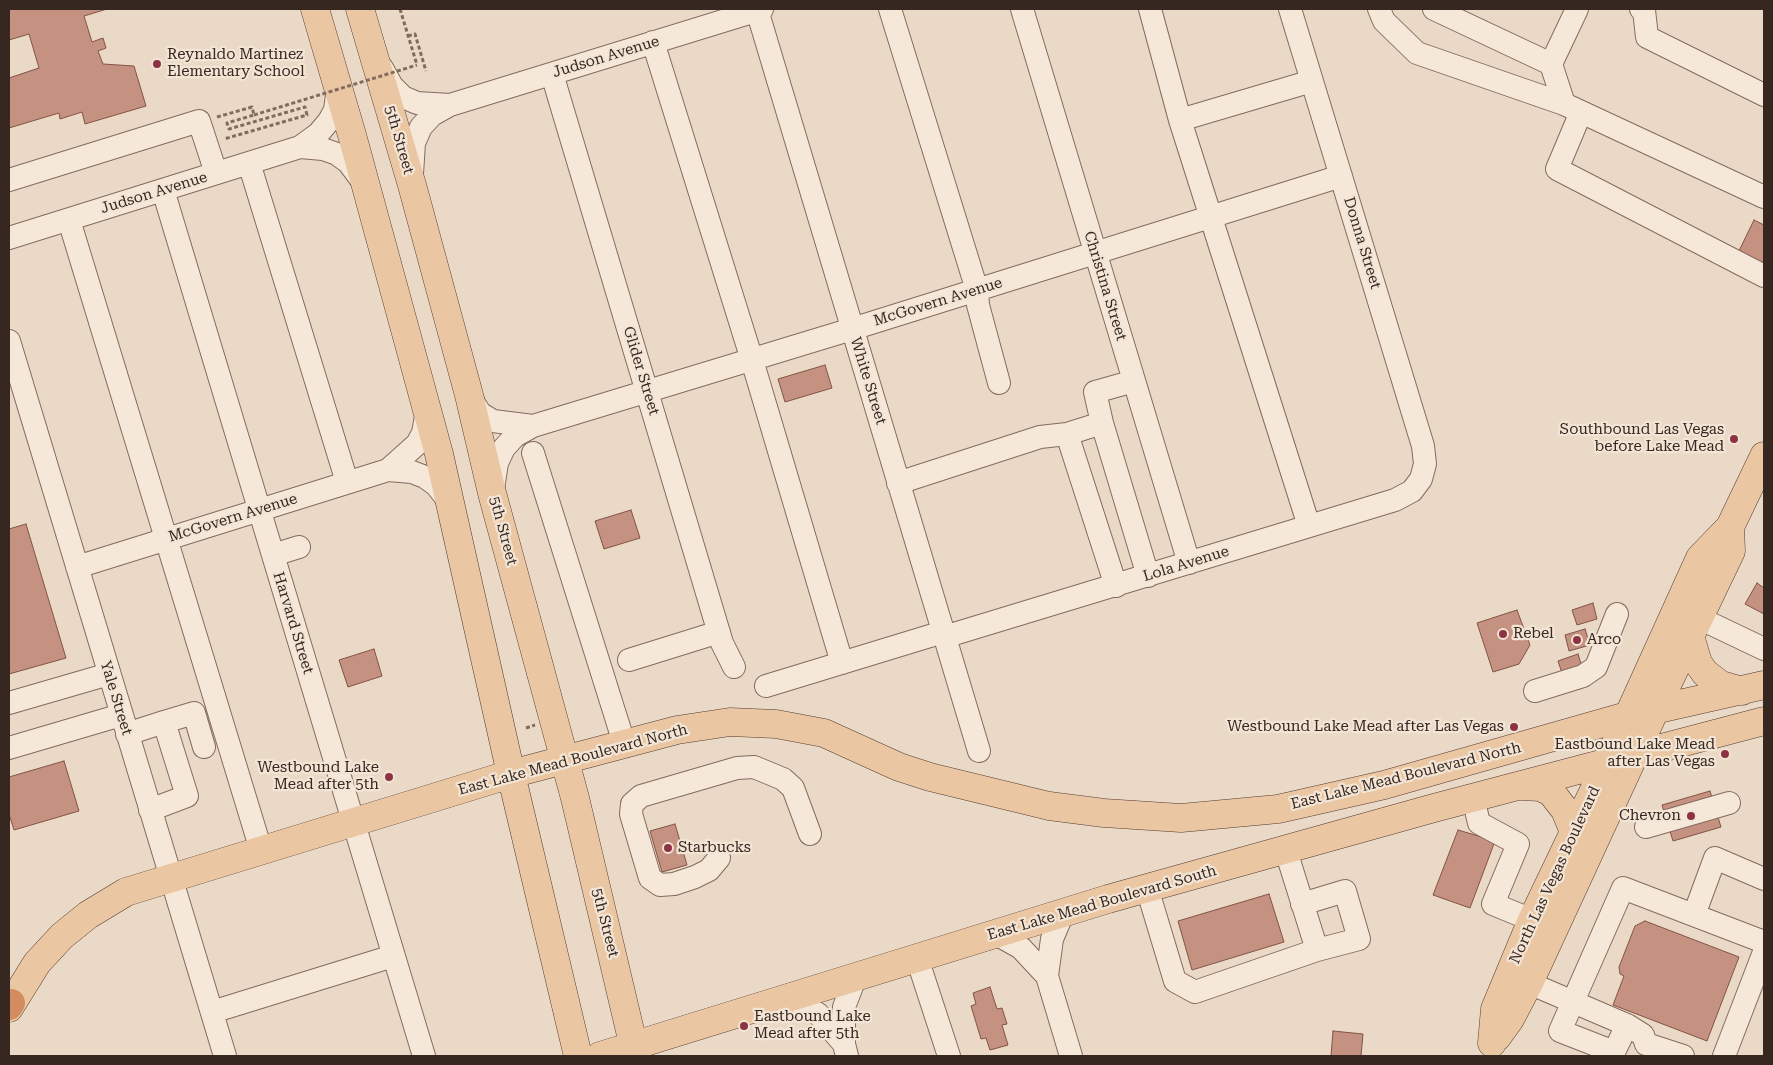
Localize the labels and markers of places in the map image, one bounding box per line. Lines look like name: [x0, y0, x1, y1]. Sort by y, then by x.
place label: Reynaldo Martinez Elementary School: [167, 46, 305, 81]
marker: Reynaldo Martinez Elementary School: [151, 58, 163, 70]
place label: Southbound Las Vegas before Lake Mead: [1560, 421, 1724, 456]
marker: Southbound Las Vegas before Lake Mead: [1728, 433, 1740, 445]
place label: Rebel: [1513, 625, 1554, 643]
marker: Rebel: [1497, 628, 1509, 640]
place label: Arco: [1587, 631, 1621, 649]
marker: Arco: [1571, 634, 1583, 646]
place label: Westbound Lake Mead after Las Vegas: [1227, 718, 1504, 736]
marker: Westbound Lake Mead after Las Vegas: [1508, 721, 1520, 733]
place label: Eastbound Lake Mead after Las Vegas: [1555, 736, 1715, 771]
marker: Eastbound Lake Mead after Las Vegas: [1719, 748, 1731, 760]
place label: Westbound Lake Mead after 5th: [257, 759, 379, 794]
marker: Westbound Lake Mead after 5th: [383, 771, 395, 783]
place label: Chevron: [1619, 807, 1681, 825]
marker: Chevron: [1685, 810, 1697, 822]
place label: Starbucks: [678, 839, 751, 857]
marker: Starbucks: [662, 842, 674, 854]
place label: Eastbound Lake Mead after 5th: [754, 1008, 871, 1043]
marker: Eastbound Lake Mead after 5th: [738, 1020, 750, 1032]

